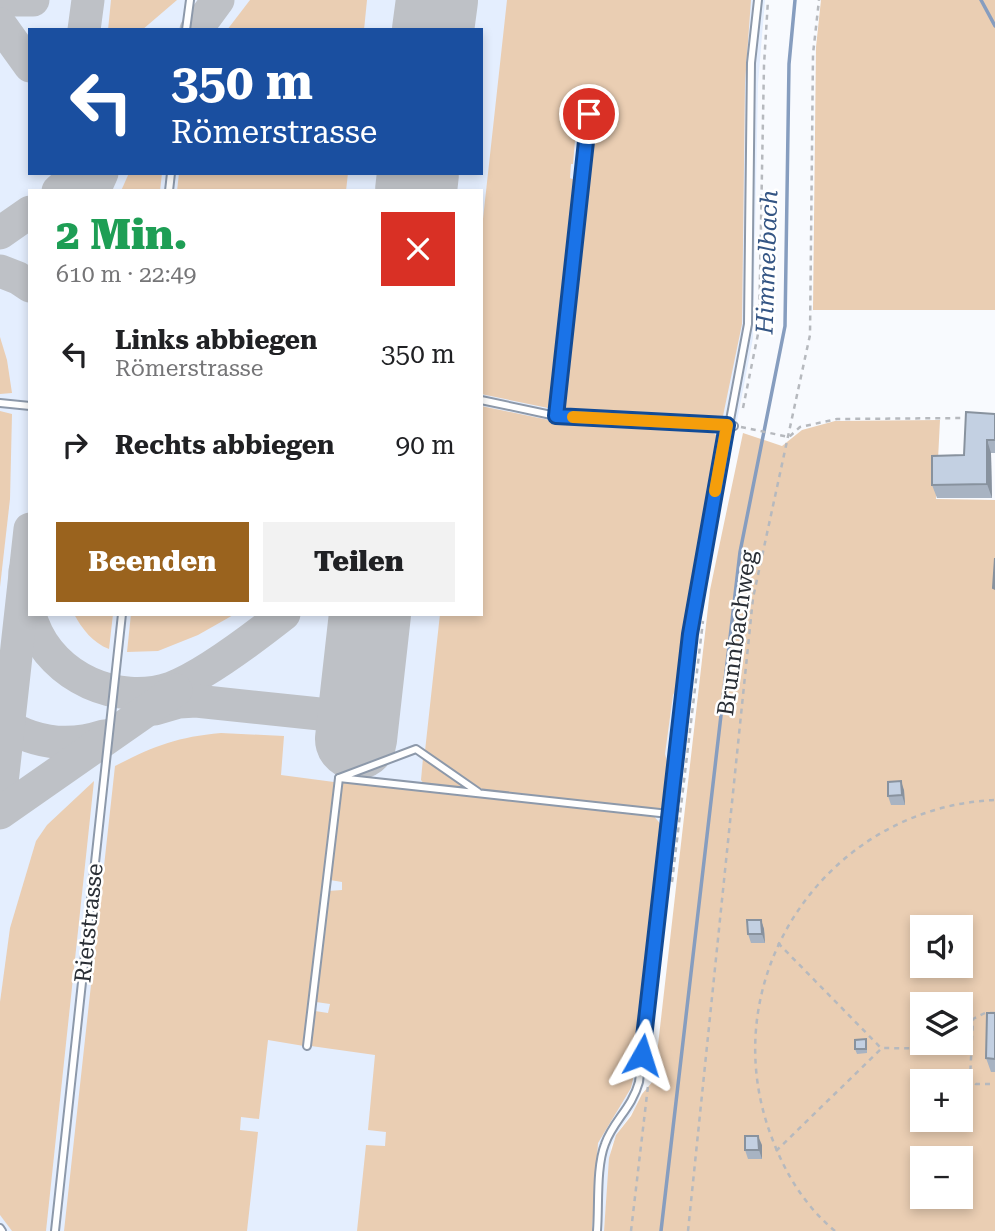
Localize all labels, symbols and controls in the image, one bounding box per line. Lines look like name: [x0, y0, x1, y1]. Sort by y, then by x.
text: 350 m: [171, 54, 313, 111]
icon: left: [56, 56, 147, 147]
pin: [559, 84, 619, 144]
icon: arrive: [570, 95, 608, 133]
text: Römerstrasse: [171, 113, 377, 151]
water label: Himmelbach: [750, 189, 784, 336]
text: 2 Min.: [56, 210, 188, 259]
button: close: [381, 212, 455, 286]
text: 610 m · 22:49: [56, 261, 196, 288]
text: Links abbiegen: [115, 325, 318, 355]
icon: left: [56, 335, 94, 373]
text: 350 m: [381, 339, 455, 369]
text: Römerstrasse: [115, 355, 263, 382]
icon: right: [56, 426, 94, 464]
text: Rechts abbiegen: [115, 430, 334, 460]
text: 90 m: [396, 430, 455, 460]
button: Beenden: [56, 522, 249, 602]
button: Teilen: [263, 522, 455, 602]
street label: Brunnbachweg: [712, 548, 762, 718]
street label: Rietstrasse: [69, 862, 109, 984]
map controls: [910, 915, 973, 1209]
button: sound: [910, 915, 973, 978]
button: layers: [910, 992, 973, 1055]
position arrow: [605, 1018, 679, 1092]
button: +: [910, 1069, 973, 1132]
button: −: [910, 1146, 973, 1209]

